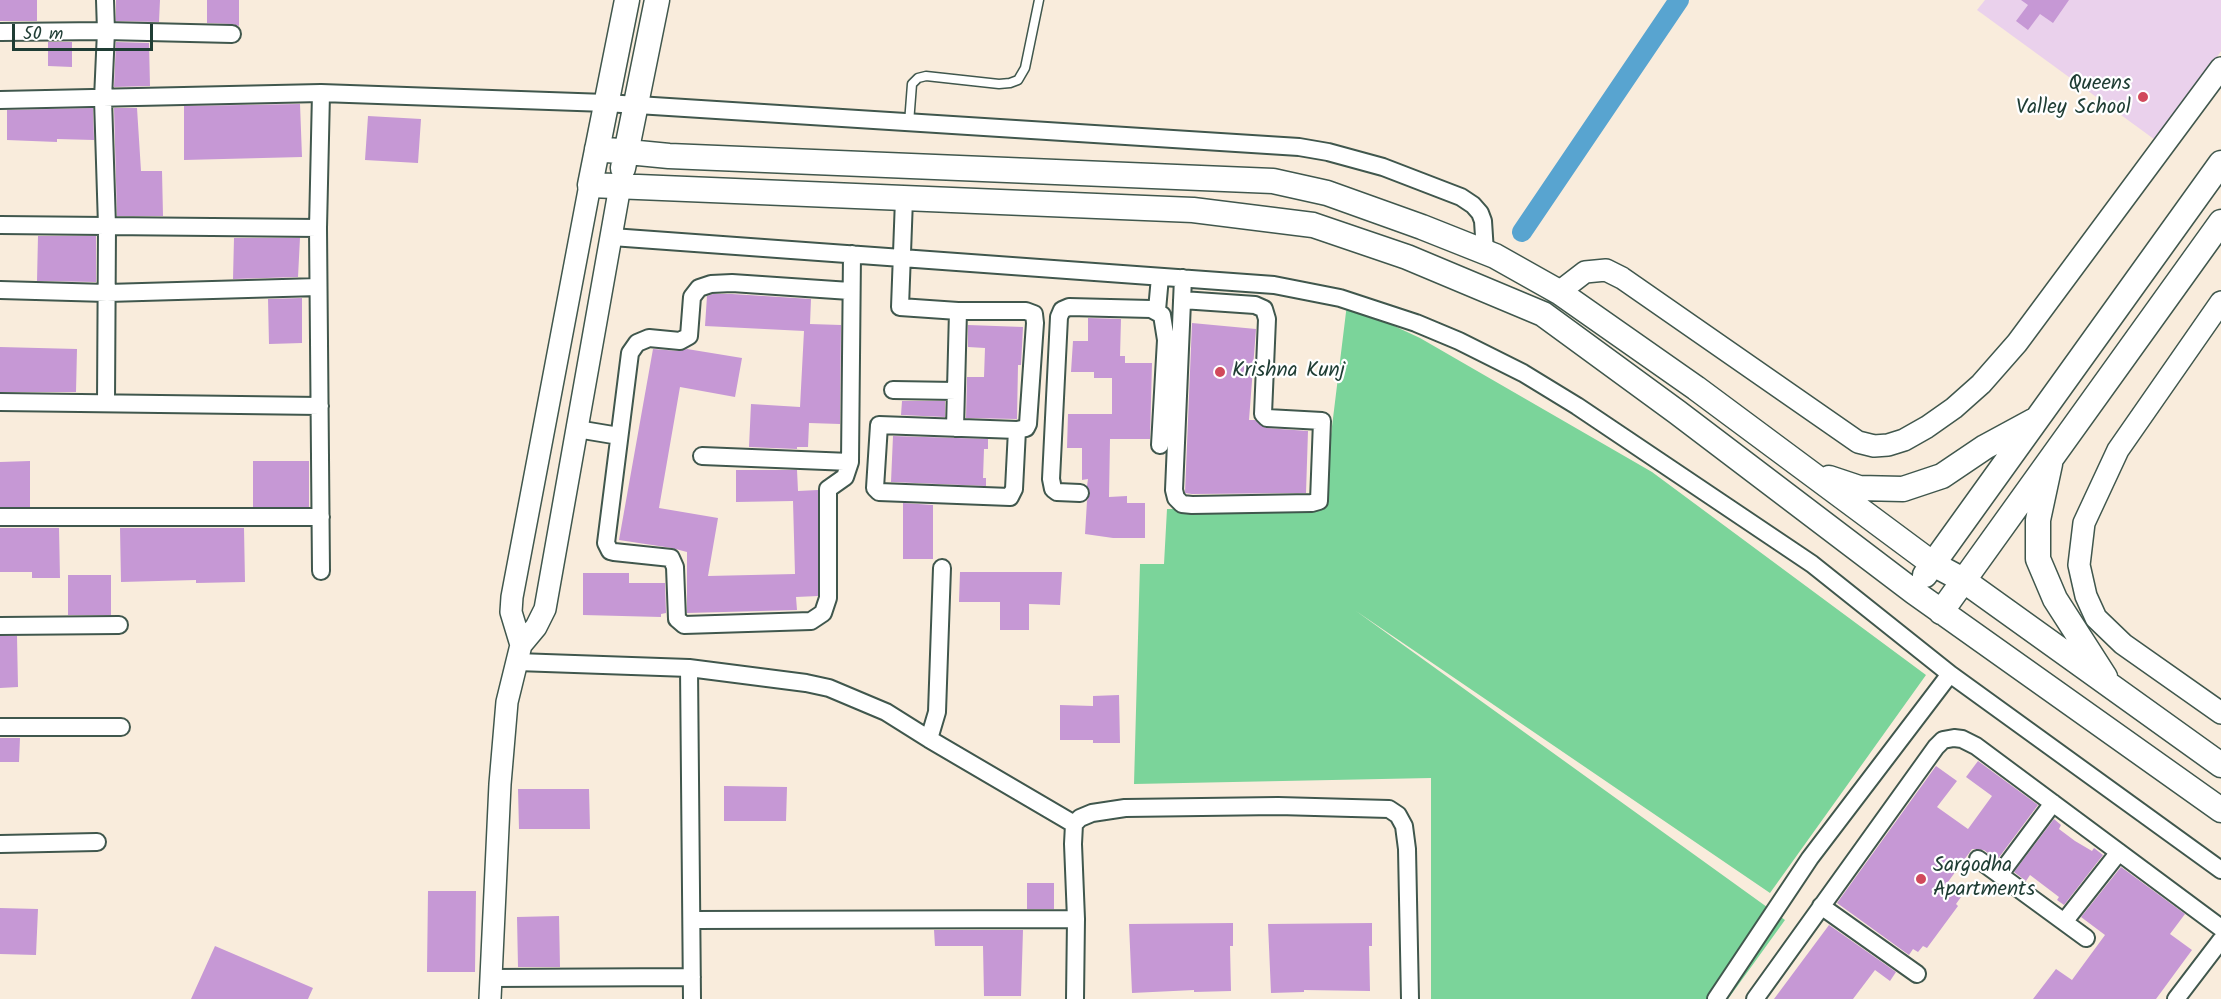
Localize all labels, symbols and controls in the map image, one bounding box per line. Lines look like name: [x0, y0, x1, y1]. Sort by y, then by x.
scale bar: [15, 12, 156, 50]
text: 50 m: [23, 20, 63, 49]
place label: Queens Valley School: [2016, 72, 2131, 122]
marker: Queens Valley School: [2136, 90, 2150, 104]
place label: Krishna Kunj: [1232, 359, 1345, 385]
marker: Krishna Kunj: [1213, 365, 1227, 379]
place label: Sargodha Apartments: [1933, 854, 2035, 904]
marker: Sargodha Apartments: [1914, 872, 1928, 886]

